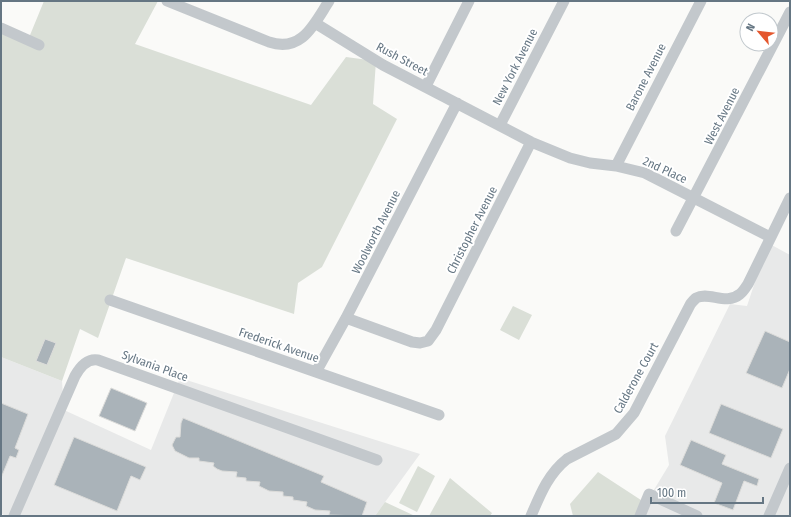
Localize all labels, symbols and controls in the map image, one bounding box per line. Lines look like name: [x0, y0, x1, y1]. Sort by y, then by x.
north arrow: [739, 12, 779, 52]
text: N: [743, 22, 758, 34]
street label: New York Avenue: [490, 26, 540, 108]
street label: Rush Street: [374, 40, 430, 79]
street label: Barone Avenue: [623, 41, 669, 113]
street label: West Avenue: [702, 85, 743, 147]
street label: 2nd Place: [641, 154, 689, 186]
street label: Christopher Avenue: [444, 184, 500, 276]
street label: Woolworth Avenue: [349, 188, 403, 276]
street label: Frederick Avenue: [237, 325, 321, 365]
street label: Calderone Court: [611, 340, 661, 416]
street label: Sylvania Place: [120, 348, 190, 384]
scale bar: [651, 479, 763, 505]
text: 100 m: [657, 486, 686, 500]

